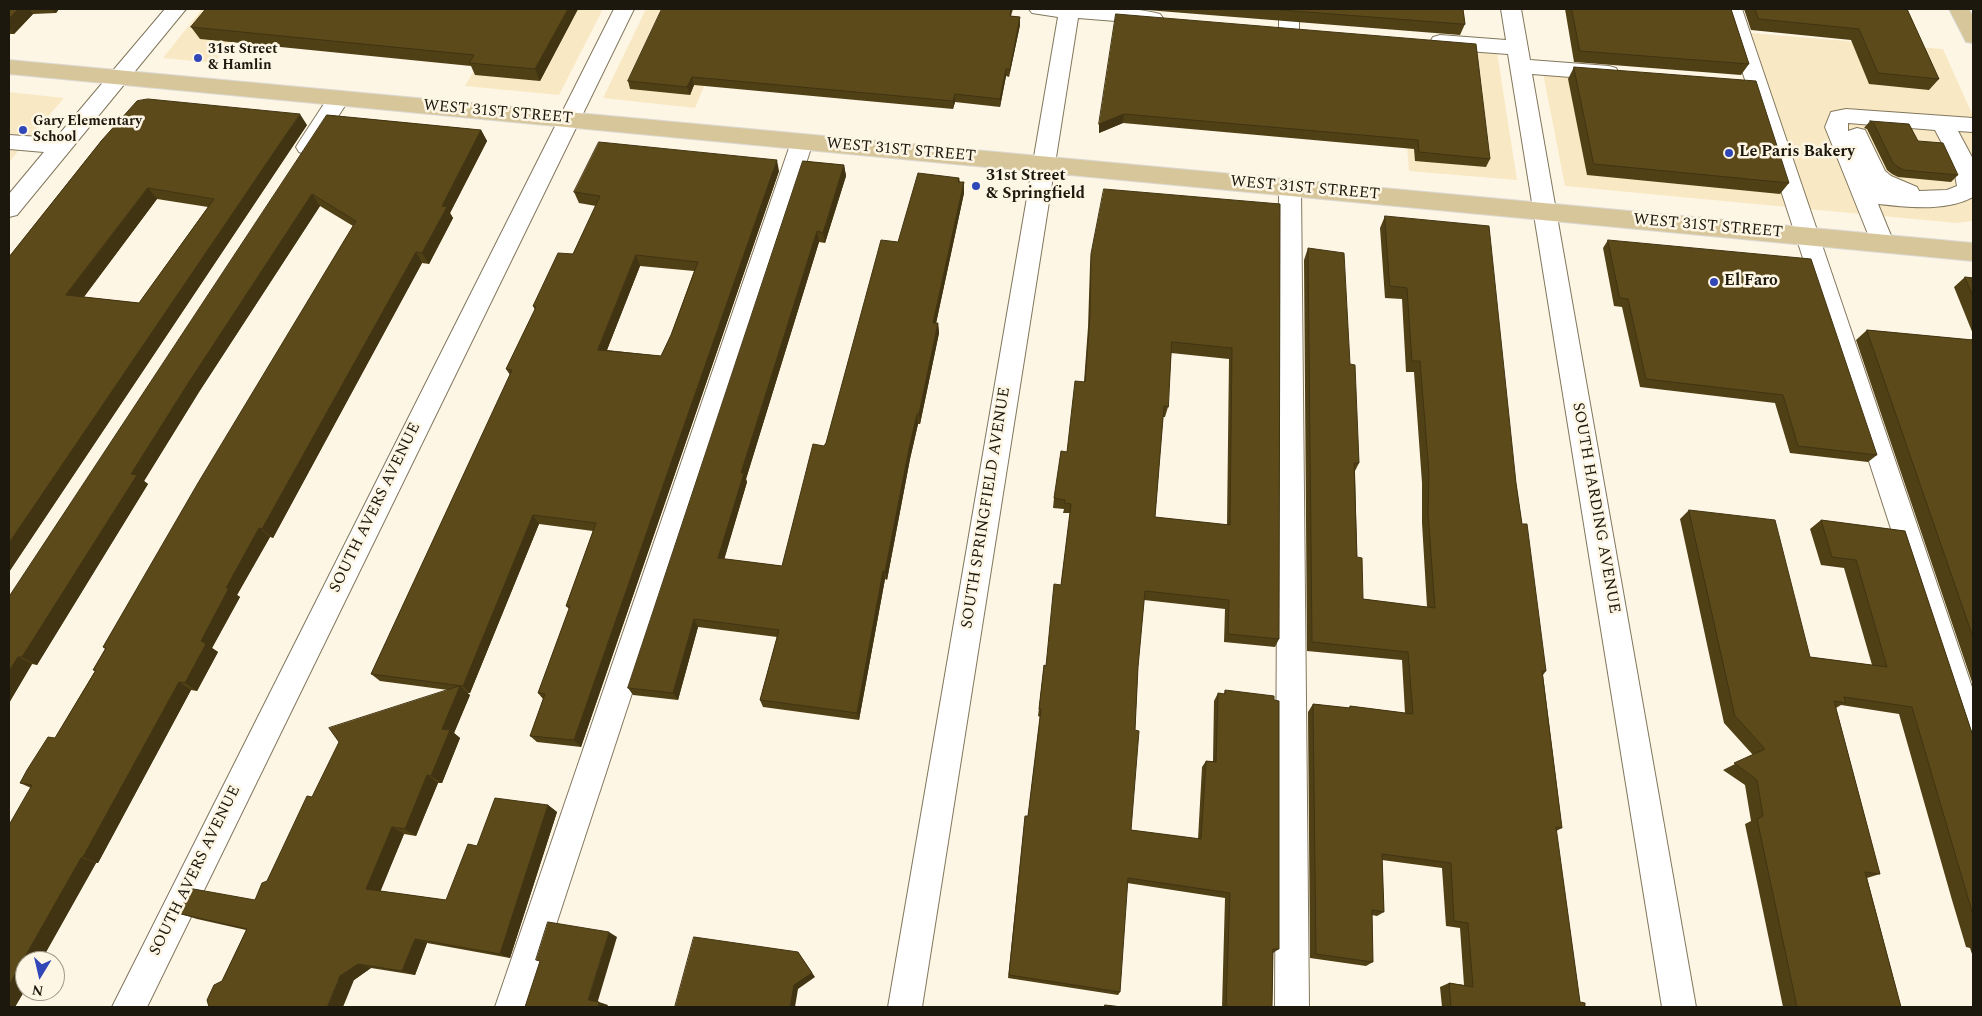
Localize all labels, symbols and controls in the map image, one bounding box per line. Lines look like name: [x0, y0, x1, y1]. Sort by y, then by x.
place label: 31st Street & Hamlin: [208, 42, 278, 74]
marker: 31st Street & Hamlin: [192, 52, 204, 64]
street label: WEST 31ST STREET: [422, 97, 574, 129]
place label: Gary Elementary School: [33, 114, 142, 146]
marker: Gary Elementary School: [17, 124, 29, 136]
street label: WEST 31ST STREET: [825, 135, 977, 167]
place label: Le Paris Bakery: [1739, 143, 1855, 163]
marker: Le Paris Bakery: [1723, 147, 1735, 159]
place label: 31st Street & Springfield: [986, 167, 1085, 205]
street label: WEST 31ST STREET: [1229, 173, 1381, 205]
marker: 31st Street & Springfield: [970, 180, 982, 192]
street label: WEST 31ST STREET: [1632, 211, 1784, 243]
place label: El Faro: [1724, 272, 1778, 292]
marker: El Faro: [1708, 276, 1720, 288]
street label: SOUTH SPRINGFIELD AVENUE: [958, 386, 1016, 630]
street label: SOUTH HARDING AVENUE: [1567, 401, 1623, 615]
street label: SOUTH AVERS AVENUE: [326, 420, 426, 596]
street label: SOUTH AVERS AVENUE: [146, 783, 246, 959]
north arrow: [15, 951, 65, 1001]
text: N: [30, 979, 45, 1002]

